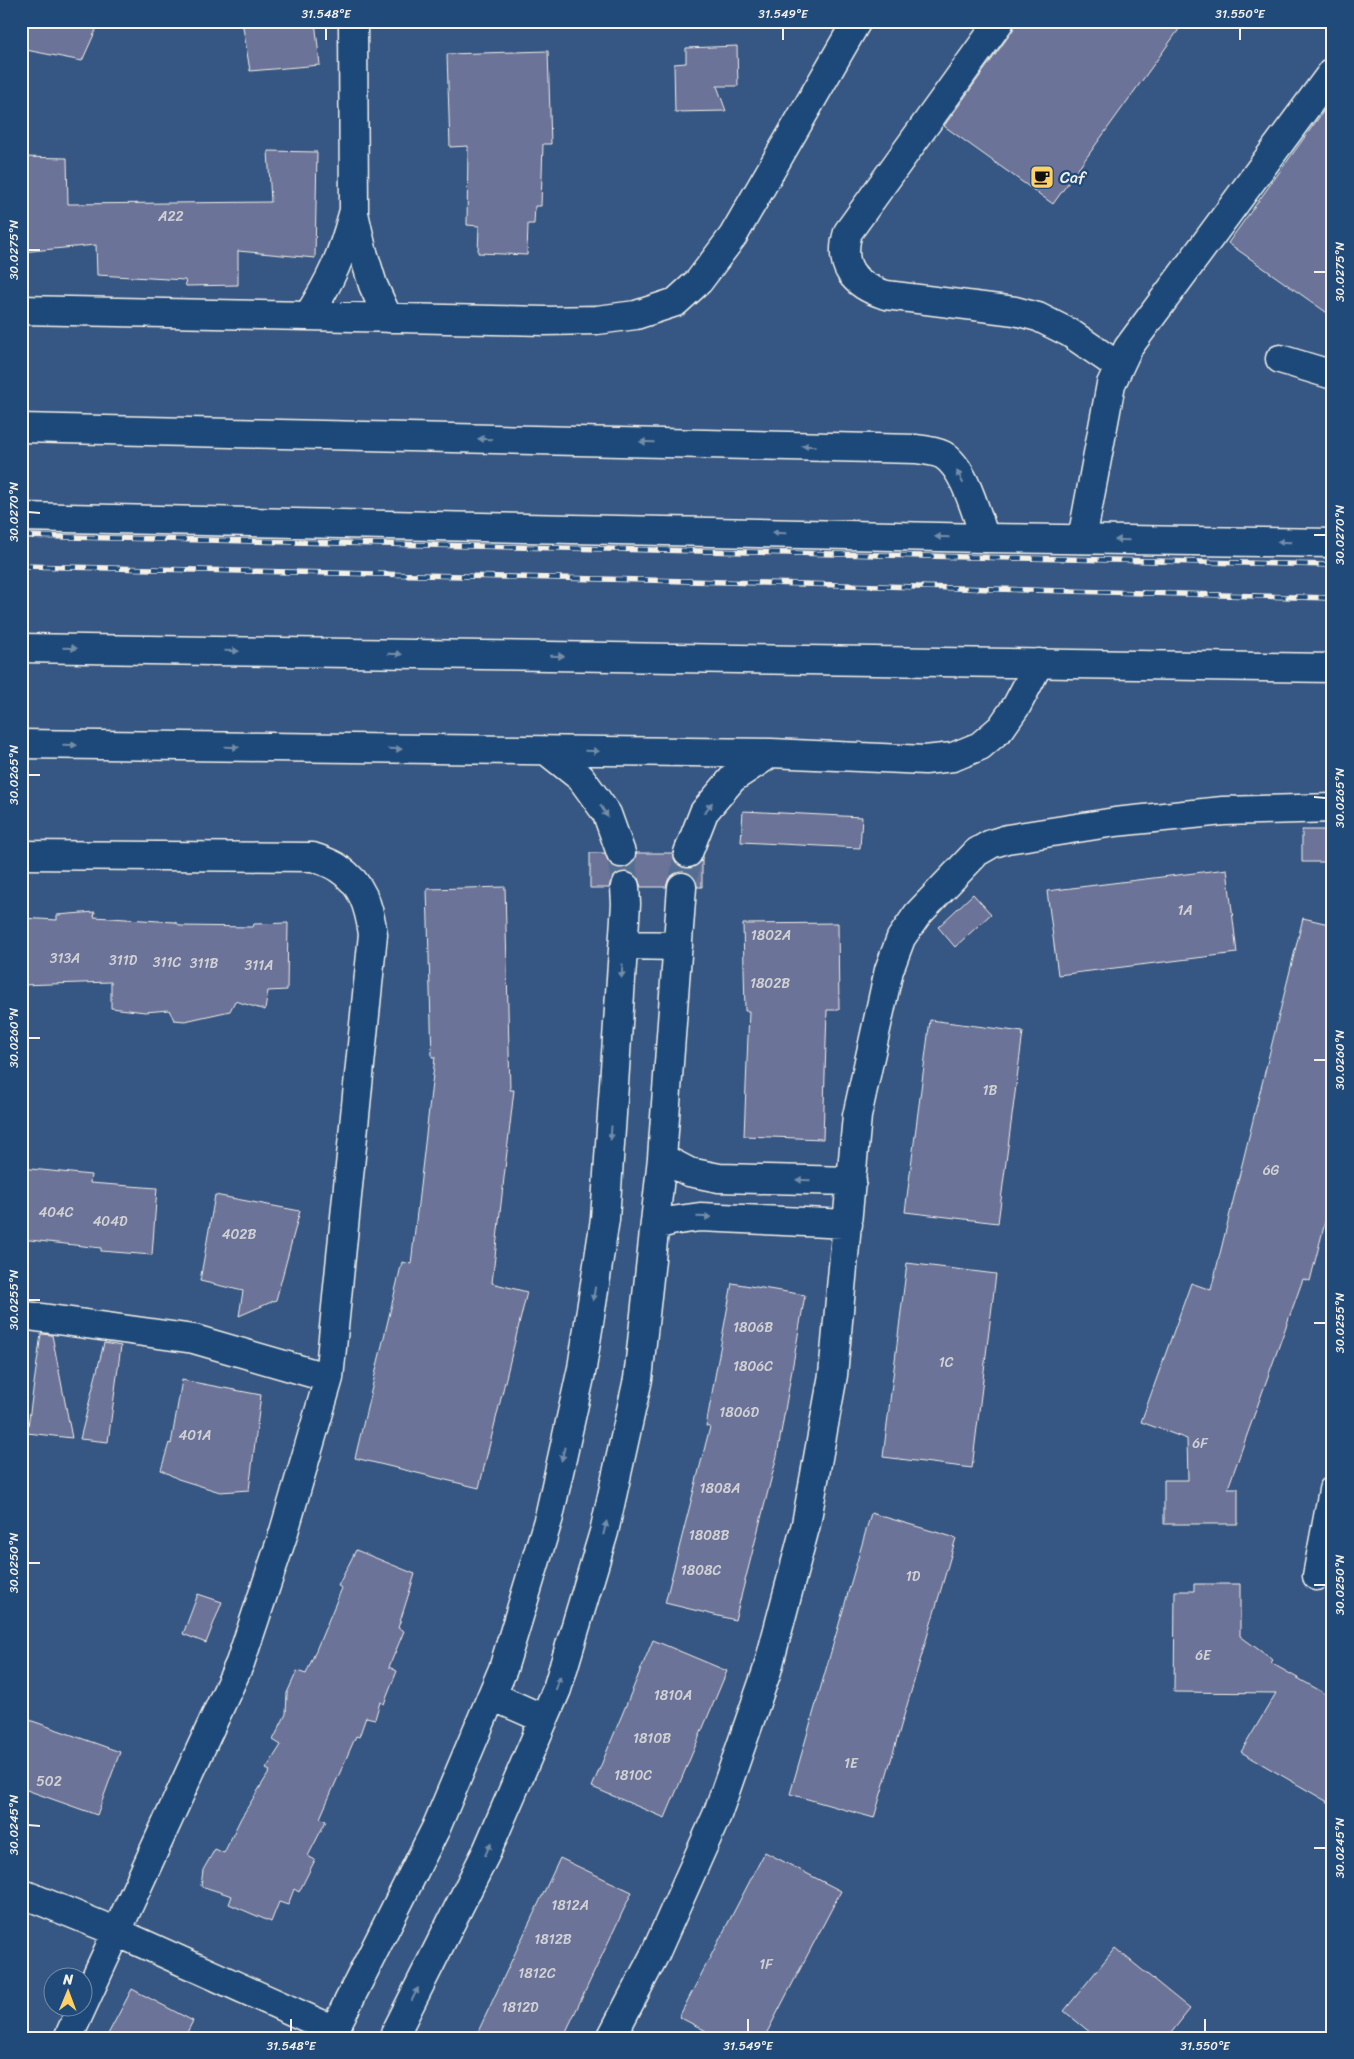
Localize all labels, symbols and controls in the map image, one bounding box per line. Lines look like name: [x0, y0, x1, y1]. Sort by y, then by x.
text: 31.548°E: [301, 3, 352, 25]
text: 31.549°E: [758, 3, 809, 25]
text: 31.550°E: [1215, 3, 1266, 25]
place label: Caf: [1060, 163, 1087, 192]
cafe icon: Caf: [1029, 164, 1055, 190]
house number: A22: [157, 204, 184, 229]
text: 30.0275°N: [3, 219, 25, 280]
text: 30.0275°N: [1329, 241, 1351, 302]
one-way arrow: [476, 434, 492, 442]
one-way arrow: [639, 438, 655, 446]
one-way arrow: [801, 442, 817, 450]
one-way arrow: [956, 469, 965, 484]
text: 30.0270°N: [3, 481, 25, 542]
text: 30.0270°N: [1329, 504, 1351, 565]
one-way arrow: [771, 529, 787, 537]
one-way arrow: [933, 532, 949, 540]
one-way arrow: [1113, 536, 1129, 544]
one-way arrow: [1276, 538, 1292, 546]
one-way arrow: [62, 645, 78, 653]
one-way arrow: [225, 647, 241, 655]
one-way arrow: [387, 650, 403, 658]
one-way arrow: [550, 652, 566, 660]
one-way arrow: [62, 741, 78, 749]
one-way arrow: [225, 743, 241, 751]
text: 30.0265°N: [3, 744, 25, 805]
one-way arrow: [387, 745, 403, 753]
one-way arrow: [585, 748, 601, 756]
text: 30.0265°N: [1329, 767, 1351, 828]
one-way arrow: [703, 801, 713, 815]
one-way arrow: [599, 804, 609, 817]
house number: 1A: [1177, 898, 1193, 923]
house number: 1802A: [751, 923, 791, 948]
house number: 313A: [50, 946, 80, 971]
house number: 311D: [109, 948, 138, 973]
house number: 311C: [153, 950, 181, 975]
house number: 311B: [190, 951, 218, 976]
house number: 311A: [245, 953, 273, 978]
one-way arrow: [618, 963, 626, 979]
house number: 1802B: [750, 971, 790, 996]
text: 30.0260°N: [3, 1007, 25, 1068]
text: 30.0260°N: [1329, 1029, 1351, 1090]
house number: 1B: [983, 1078, 998, 1103]
one-way arrow: [607, 1125, 615, 1141]
house number: 6G: [1263, 1158, 1280, 1183]
one-way arrow: [795, 1175, 811, 1183]
house number: 404C: [38, 1200, 74, 1225]
house number: 404D: [93, 1209, 128, 1234]
one-way arrow: [696, 1214, 712, 1222]
house number: 402B: [222, 1222, 256, 1247]
text: 30.0255°N: [3, 1269, 25, 1330]
one-way arrow: [589, 1287, 597, 1303]
text: 30.0255°N: [1329, 1292, 1351, 1353]
house number: 1806B: [733, 1315, 773, 1340]
house number: 1C: [939, 1350, 954, 1375]
house number: 1806C: [733, 1354, 773, 1379]
house number: 1806D: [719, 1400, 759, 1425]
house number: 401A: [179, 1423, 211, 1448]
house number: 6F: [1192, 1431, 1209, 1456]
one-way arrow: [559, 1446, 567, 1461]
house number: 1808A: [700, 1476, 740, 1501]
one-way arrow: [601, 1520, 609, 1535]
house number: 1808B: [689, 1523, 729, 1548]
text: 30.0250°N: [3, 1532, 25, 1593]
text: 30.0250°N: [1329, 1554, 1351, 1615]
house number: 1808C: [681, 1558, 721, 1583]
house number: 1D: [906, 1564, 921, 1589]
house number: 6E: [1195, 1643, 1212, 1668]
one-way arrow: [555, 1676, 563, 1691]
house number: 1810A: [654, 1683, 692, 1708]
house number: 1810B: [633, 1726, 671, 1751]
house number: 1E: [844, 1751, 859, 1776]
house number: 1810C: [614, 1763, 652, 1788]
house number: 502: [36, 1769, 62, 1794]
text: 30.0245°N: [3, 1794, 25, 1855]
text: 30.0245°N: [1329, 1817, 1351, 1878]
one-way arrow: [484, 1842, 492, 1856]
house number: 1812A: [551, 1893, 589, 1918]
house number: 1812B: [534, 1927, 572, 1952]
house number: 1F: [759, 1952, 774, 1977]
house number: 1812C: [518, 1961, 556, 1986]
north arrow: [42, 1966, 92, 2016]
text: N: [62, 1967, 74, 1992]
one-way arrow: [411, 1987, 419, 2001]
house number: 1812D: [502, 1995, 539, 2020]
text: 31.548°E: [266, 2035, 317, 2057]
text: 31.549°E: [723, 2035, 774, 2057]
text: 31.550°E: [1180, 2035, 1231, 2057]

